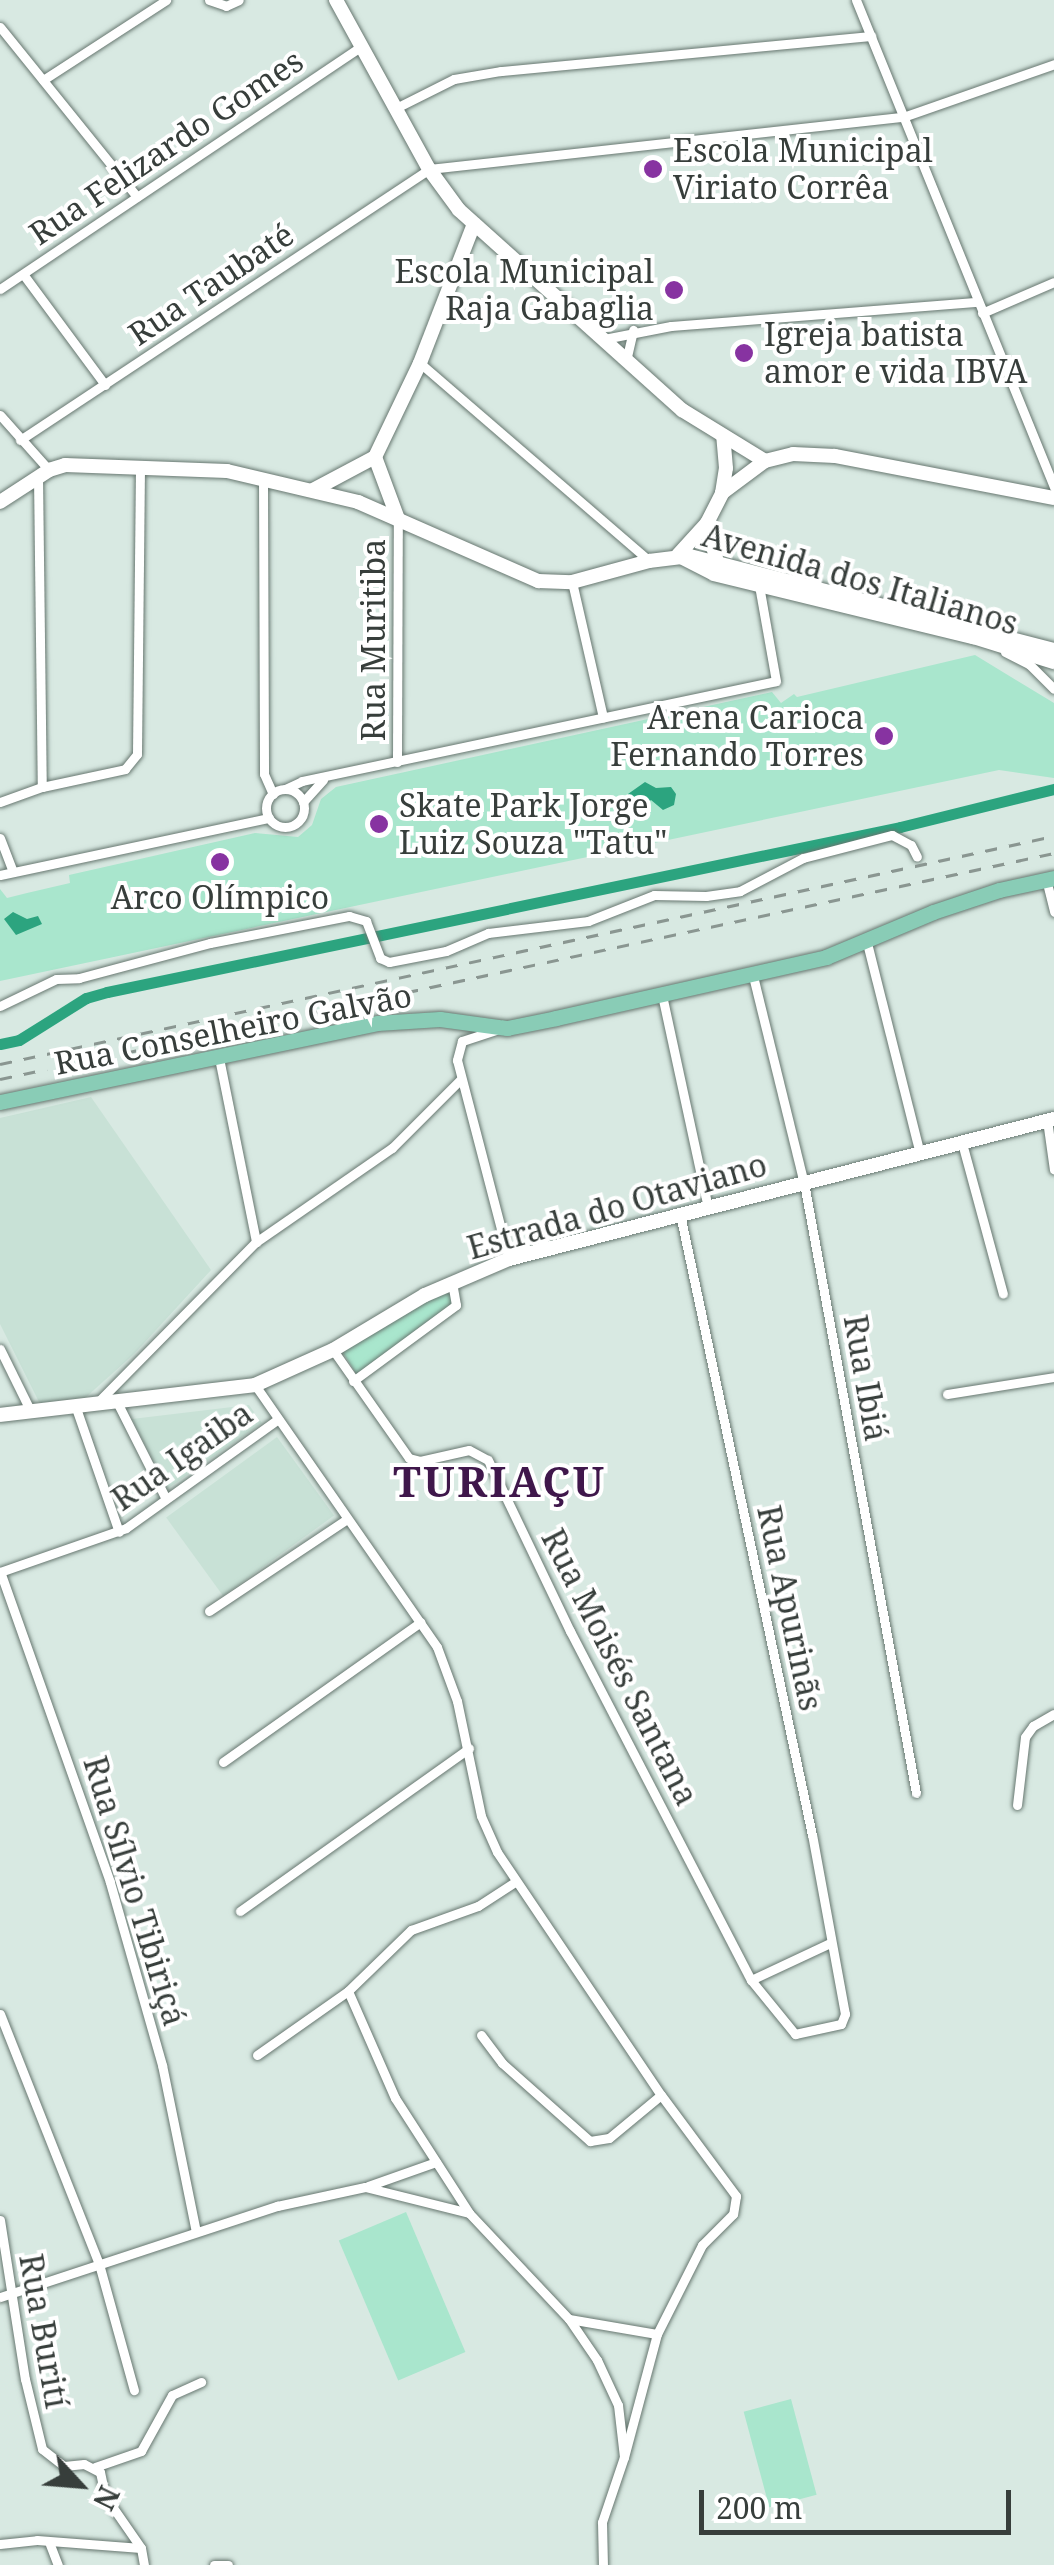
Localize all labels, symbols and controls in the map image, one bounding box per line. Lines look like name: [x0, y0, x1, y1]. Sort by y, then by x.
street label: Rua Felizardo Gomes: [22, 41, 310, 253]
place label: Escola Municipal Viriato Corrêa: [673, 132, 933, 207]
marker: Escola Municipal Viriato Corrêa: [642, 158, 664, 180]
street label: Rua Taubaté: [121, 215, 301, 353]
place label: Escola Municipal Raja Gabaglia: [394, 253, 654, 328]
marker: Escola Municipal Raja Gabaglia: [663, 279, 685, 301]
place label: Igreja batista amor e vida IBVA: [764, 316, 1027, 391]
marker: Igreja batista amor e vida IBVA: [733, 342, 755, 364]
street label: Avenida dos Italianos: [698, 516, 1022, 642]
street label: Rua Muritiba: [354, 539, 392, 741]
place label: Arena Carioca Fernando Torres: [610, 699, 864, 774]
marker: Arena Carioca Fernando Torres: [873, 725, 895, 747]
place label: Skate Park Jorge Luiz Souza "Tatu": [399, 787, 667, 862]
marker: Skate Park Jorge Luiz Souza "Tatu": [368, 813, 390, 835]
marker: Arco Olímpico: [209, 851, 231, 873]
place label: Arco Olímpico: [111, 878, 329, 916]
street label: Rua Conselheiro Galvão: [51, 976, 415, 1082]
street label: Estrada do Otaviano: [463, 1145, 771, 1267]
street label: Rua Ibiá: [836, 1312, 896, 1444]
street label: Rua Igaiba: [104, 1394, 260, 1518]
district label: TURIAÇU: [393, 1456, 607, 1506]
street label: Rua Apurinãs: [750, 1502, 830, 1714]
street label: Rua Moisés Santana: [534, 1523, 706, 1811]
street label: Rua Sílvio Tibiriçá: [76, 1752, 194, 2030]
street label: Rua Burití: [12, 2251, 76, 2411]
north arrow: [30, 2435, 130, 2535]
scale bar: [704, 2470, 1016, 2532]
text: N: [85, 2480, 129, 2516]
text: 200 m: [716, 2487, 802, 2528]

